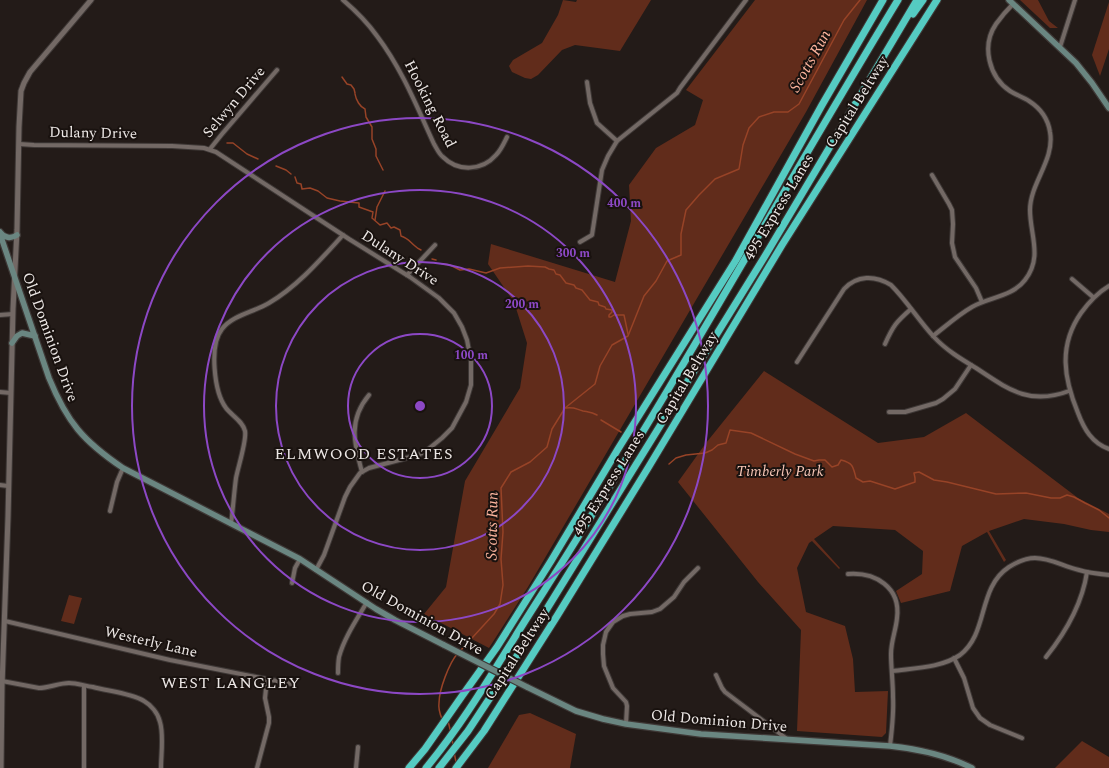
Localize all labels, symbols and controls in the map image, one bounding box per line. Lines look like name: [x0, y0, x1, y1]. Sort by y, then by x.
water label: Scotts Run: [783, 25, 837, 97]
street label: Capital Beltway: [819, 51, 895, 153]
street label: Hooking Road: [398, 56, 462, 152]
street label: Selwyn Drive: [197, 61, 271, 143]
street label: Dulany Drive: [49, 121, 137, 145]
street label: 495 Express Lanes: [738, 149, 820, 265]
text: 400 m: [607, 194, 641, 213]
street label: Dulany Drive: [357, 224, 443, 292]
text: 300 m: [556, 244, 590, 263]
street label: Old Dominion Drive: [16, 269, 84, 405]
text: 200 m: [505, 295, 539, 314]
street label: Capital Beltway: [650, 326, 724, 429]
text: 100 m: [454, 346, 488, 365]
centre of rings: [413, 399, 427, 413]
street label: 495 Express Lanes: [567, 426, 651, 540]
district label: ELMWOOD ESTATES: [274, 442, 454, 466]
park label: Timberly Park: [736, 460, 824, 483]
water label: Scotts Run: [479, 491, 505, 560]
street label: Old Dominion Drive: [357, 575, 487, 661]
street label: Capital Beltway: [479, 603, 556, 704]
street label: Westerly Lane: [102, 620, 200, 664]
district label: WEST LANGLEY: [161, 671, 301, 695]
street label: Old Dominion Drive: [650, 704, 788, 738]

